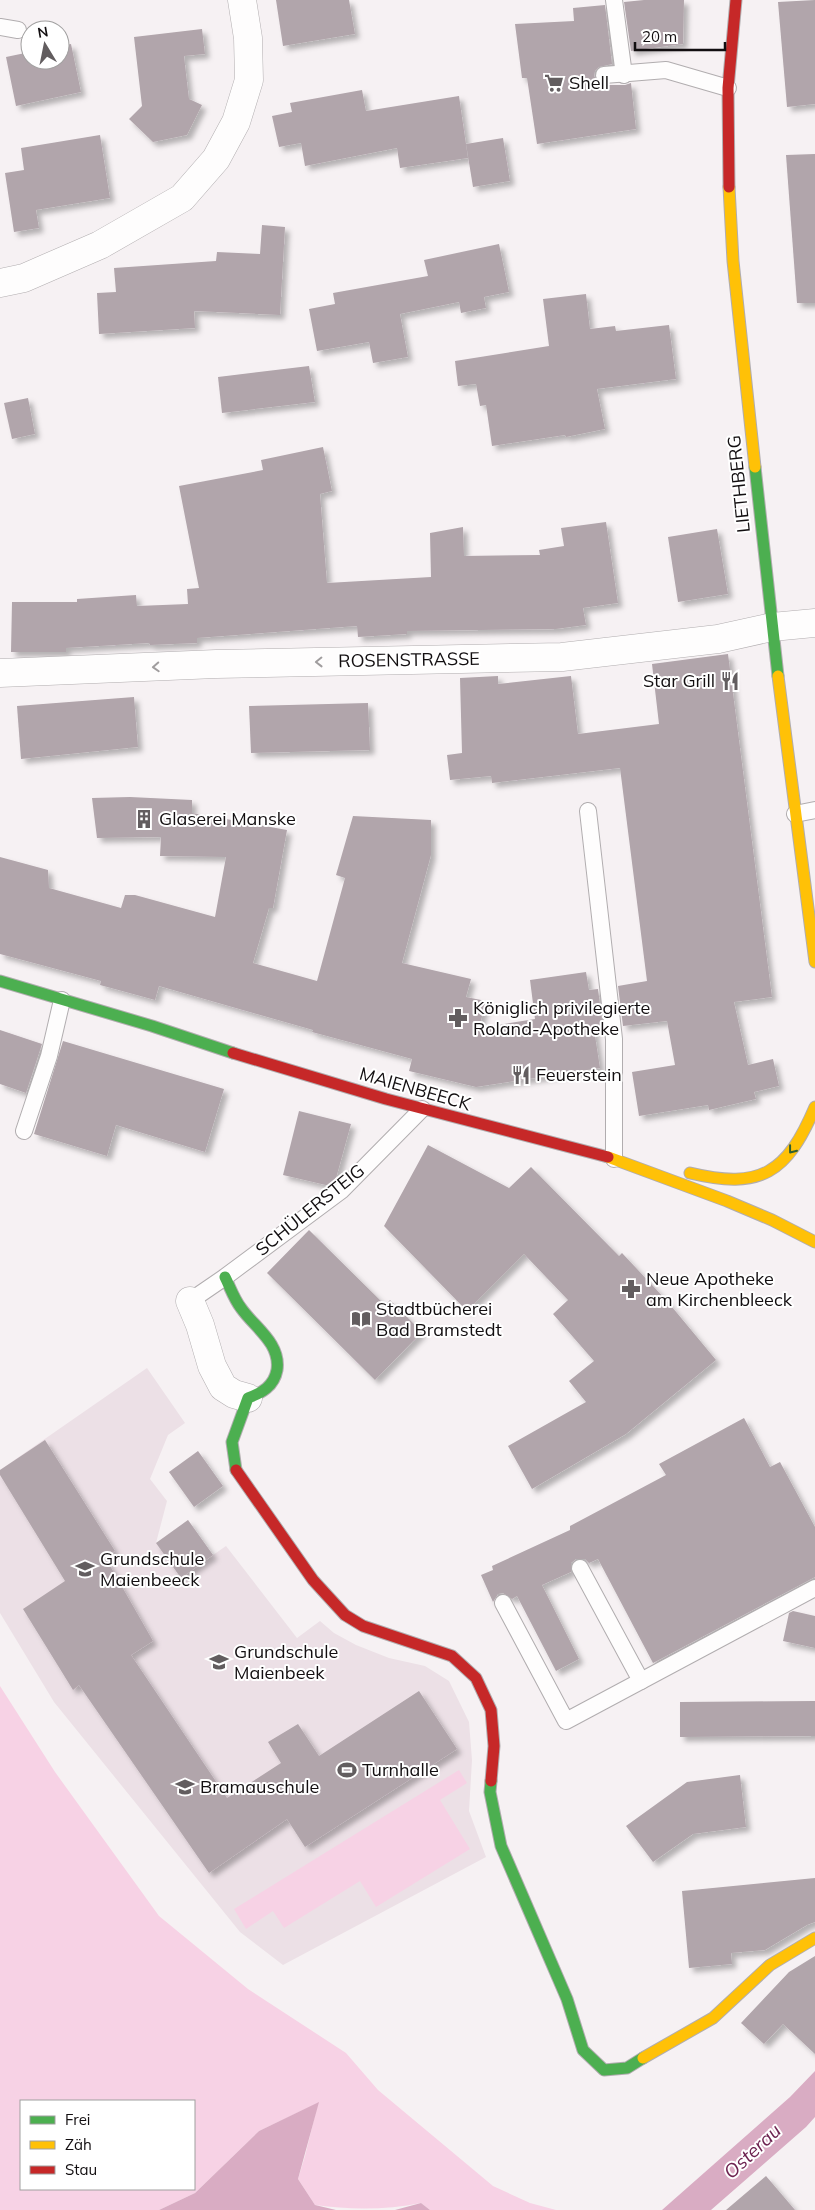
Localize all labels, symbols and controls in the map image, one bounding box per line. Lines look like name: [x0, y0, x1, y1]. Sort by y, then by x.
north arrow: [20, 20, 70, 70]
scale bar: [635, 20, 725, 52]
text: N: [36, 22, 50, 42]
text: 20 m: [642, 27, 677, 46]
place label: Shell: [569, 71, 609, 94]
supermarket icon: Shell: [543, 72, 565, 94]
street label: LIETHBERG: [722, 434, 755, 534]
street label: ROSENSTRASSE: [338, 647, 480, 672]
one-way arrow: [315, 657, 323, 668]
one-way arrow: [152, 662, 160, 672]
place label: Star Grill: [643, 669, 715, 692]
restaurant icon: Star Grill: [719, 670, 741, 692]
place label: Glaserei Manske: [159, 807, 296, 830]
building icon: Glaserei Manske: [133, 808, 155, 830]
place label: Königlich privilegierte Roland-Apotheke: [473, 996, 650, 1040]
pharmacy icon: Königlich privilegierte Roland-Apotheke: [447, 1007, 469, 1029]
street label: MAIENBEECK: [357, 1062, 474, 1116]
place label: Feuerstein: [536, 1063, 622, 1086]
restaurant icon: Feuerstein: [510, 1064, 532, 1086]
one-way arrow: [790, 1144, 798, 1153]
street label: SCHÜLERSTEIG: [251, 1159, 369, 1261]
place label: Neue Apotheke am Kirchenbleeck: [646, 1267, 793, 1311]
pharmacy icon: Neue Apotheke am Kirchenbleeck: [620, 1278, 642, 1300]
place label: Stadtbücherei Bad Bramstedt: [376, 1297, 502, 1341]
library icon: Stadtbücherei Bad Bramstedt: [350, 1308, 372, 1330]
place label: Grundschule Maienbeeck: [100, 1547, 204, 1591]
school or university icon: Grundschule Maienbeeck: [74, 1558, 96, 1580]
place label: Grundschule Maienbeek: [234, 1640, 338, 1684]
school or university icon: Grundschule Maienbeek: [208, 1651, 230, 1673]
place label: Turnhalle: [362, 1758, 439, 1781]
sports icon: Turnhalle: [336, 1759, 358, 1781]
place label: Bramauschule: [200, 1775, 319, 1798]
school or university icon: Bramauschule: [174, 1776, 196, 1798]
legend: [20, 2100, 195, 2190]
text: Frei: [65, 2110, 90, 2129]
water label: Osterau: [718, 2118, 786, 2184]
text: Zäh: [65, 2135, 92, 2154]
text: Stau: [65, 2160, 97, 2179]

